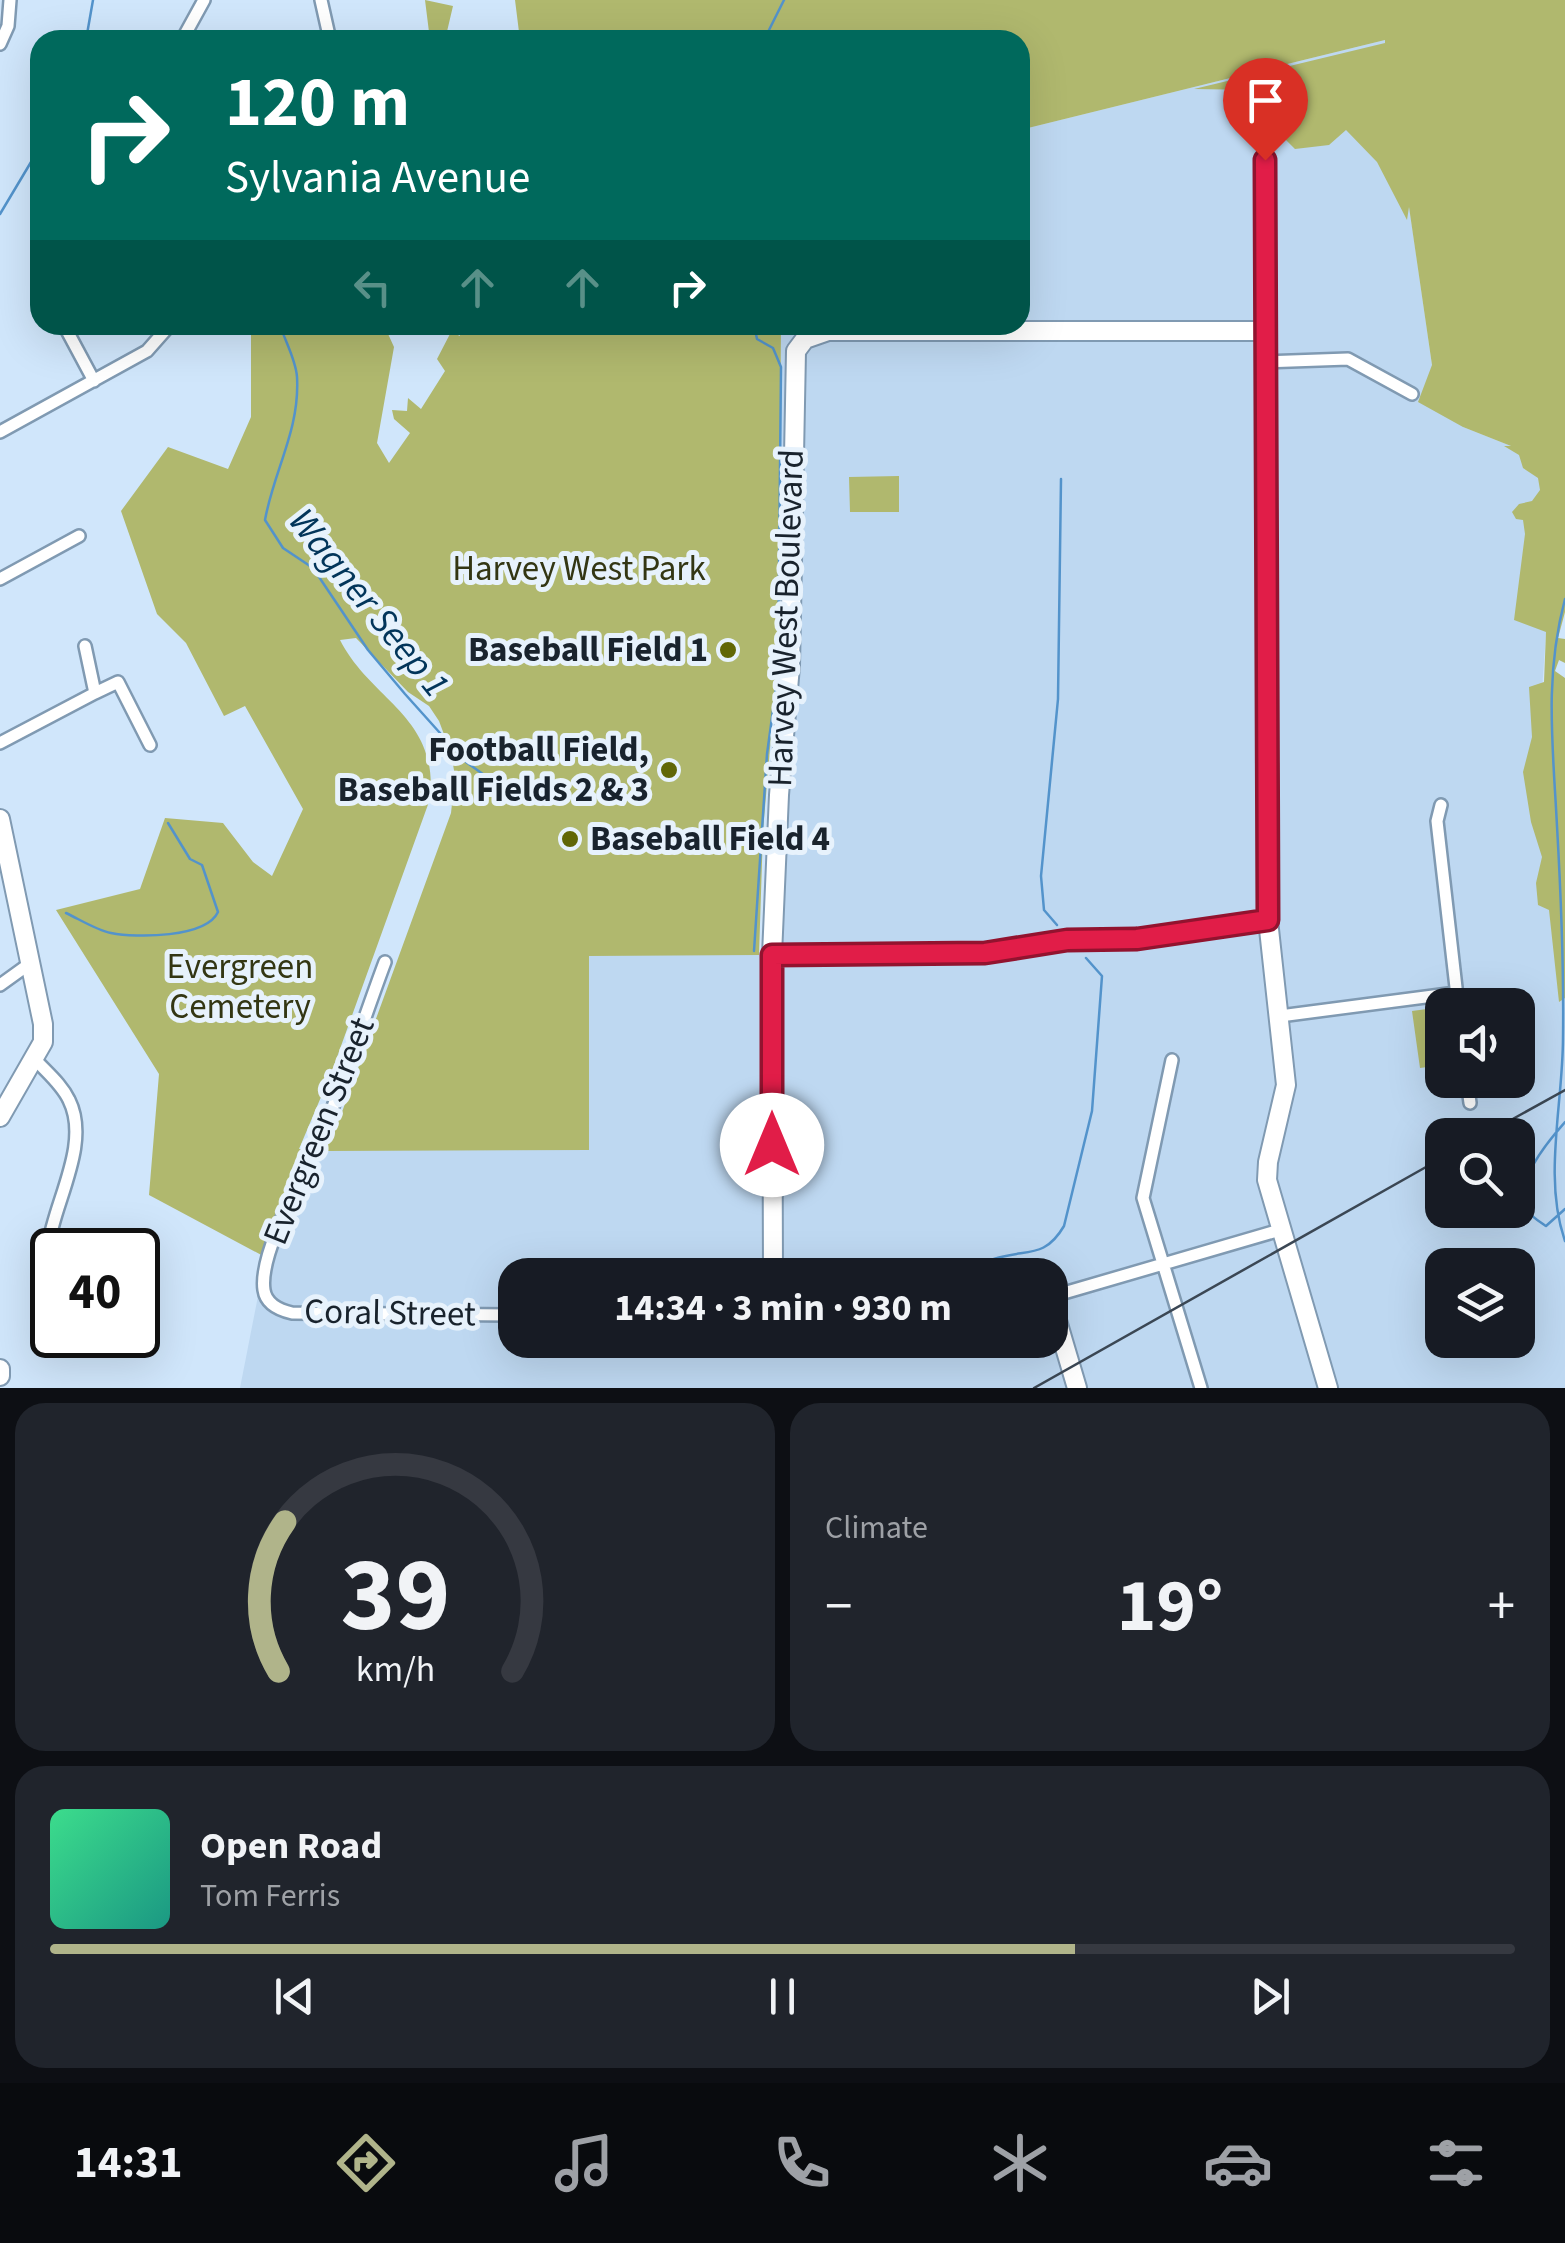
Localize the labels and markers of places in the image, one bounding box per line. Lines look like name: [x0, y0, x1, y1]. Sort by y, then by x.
pin: [1223, 58, 1308, 161]
place label: Baseball Field 1: [468, 625, 708, 675]
marker: Baseball Field 1: [717, 639, 739, 661]
place label: Football Field, Baseball Fields 2 & 3: [338, 725, 649, 815]
marker: Football Field, Baseball Fields 2 & 3: [658, 759, 680, 781]
place label: Baseball Field 4: [590, 814, 830, 864]
marker: Baseball Field 4: [559, 828, 581, 850]

